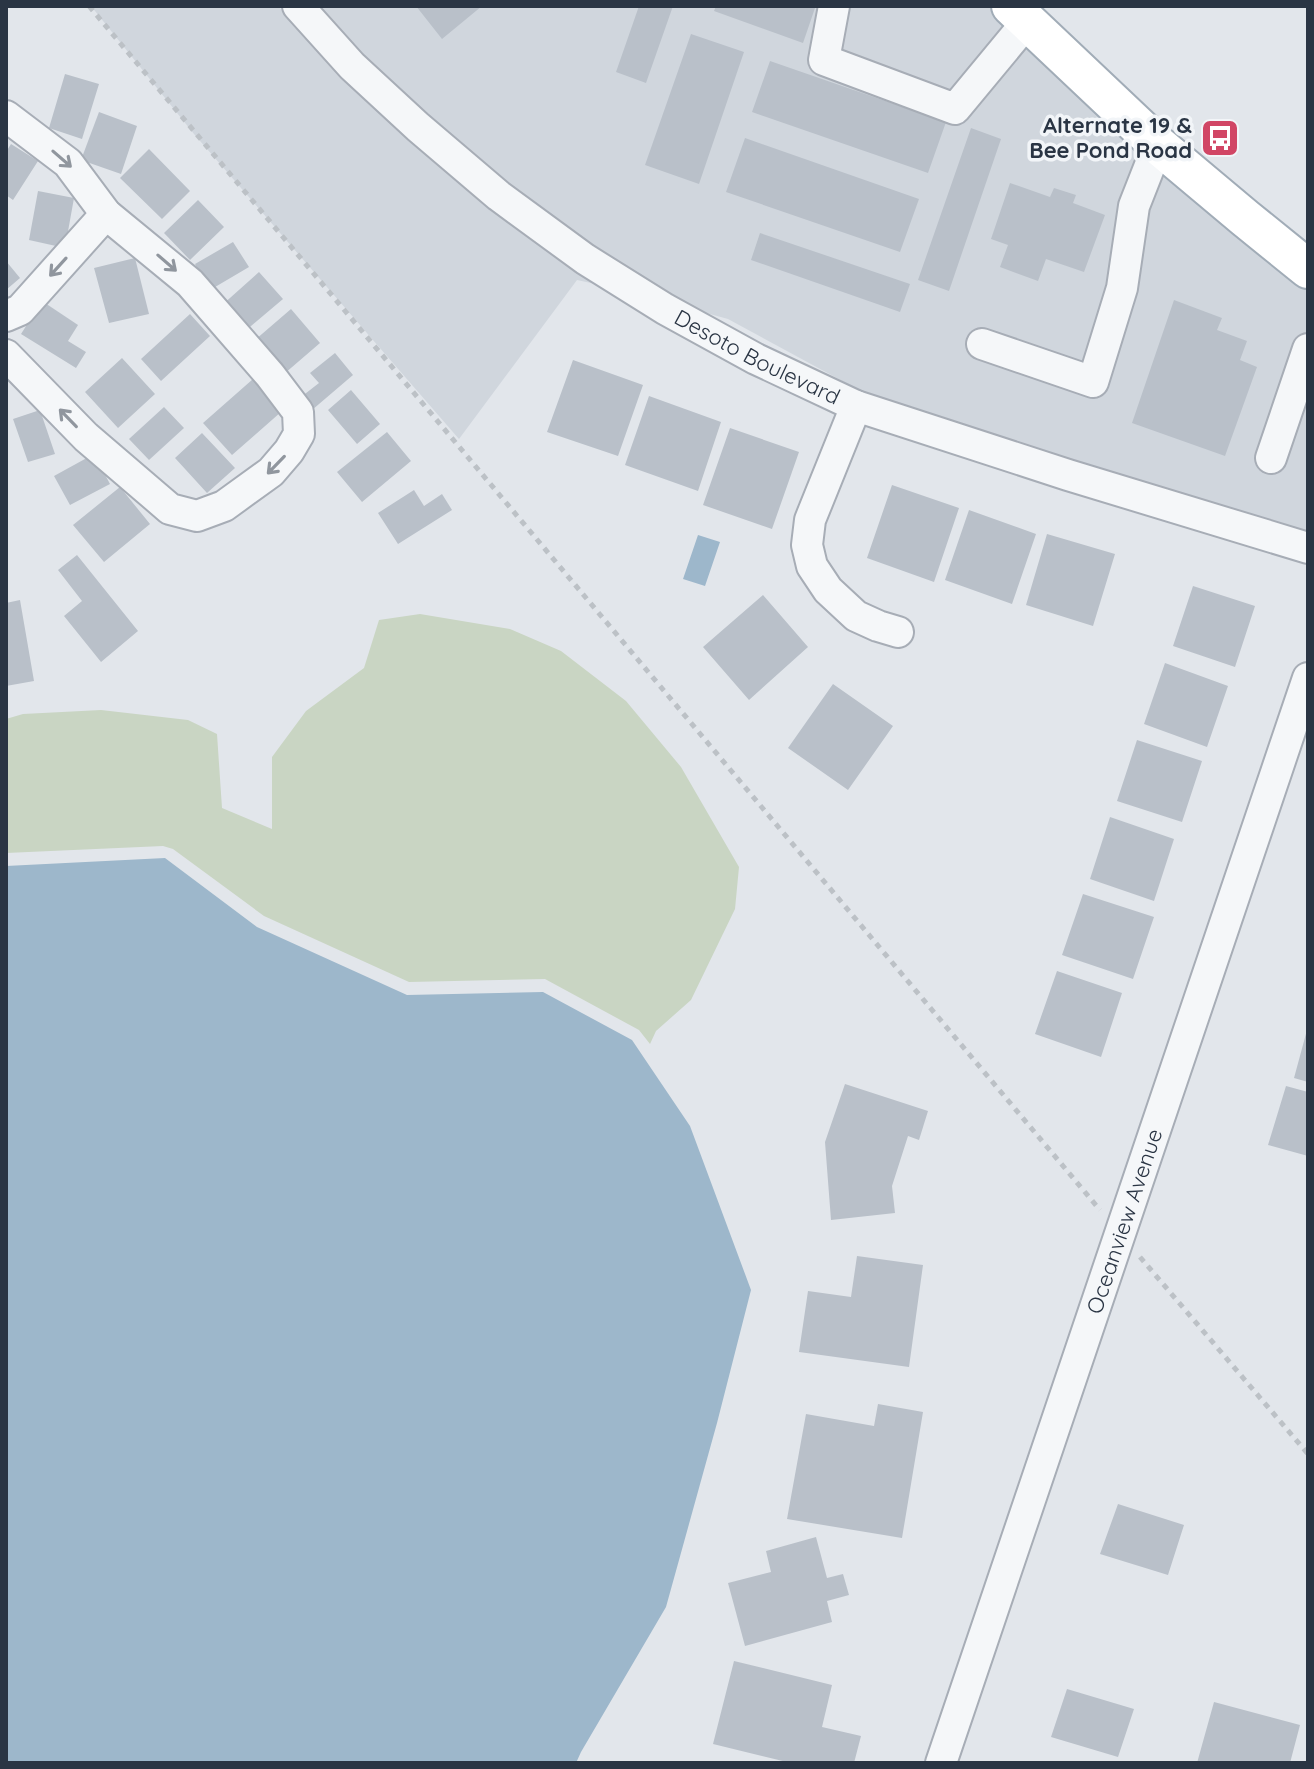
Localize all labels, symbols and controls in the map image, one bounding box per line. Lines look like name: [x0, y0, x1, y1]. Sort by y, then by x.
place label: Alternate 19 & Bee Pond Road: [1029, 111, 1192, 164]
bus stop icon: Alternate 19 & Bee Pond Road: [1199, 117, 1241, 159]
one-way arrow: [51, 150, 71, 168]
one-way arrow: [156, 254, 176, 272]
one-way arrow: [49, 257, 67, 277]
street label: Desoto Boulevard: [670, 303, 845, 411]
one-way arrow: [59, 409, 78, 428]
one-way arrow: [267, 455, 286, 475]
street label: Oceanview Avenue: [1080, 1125, 1169, 1317]

